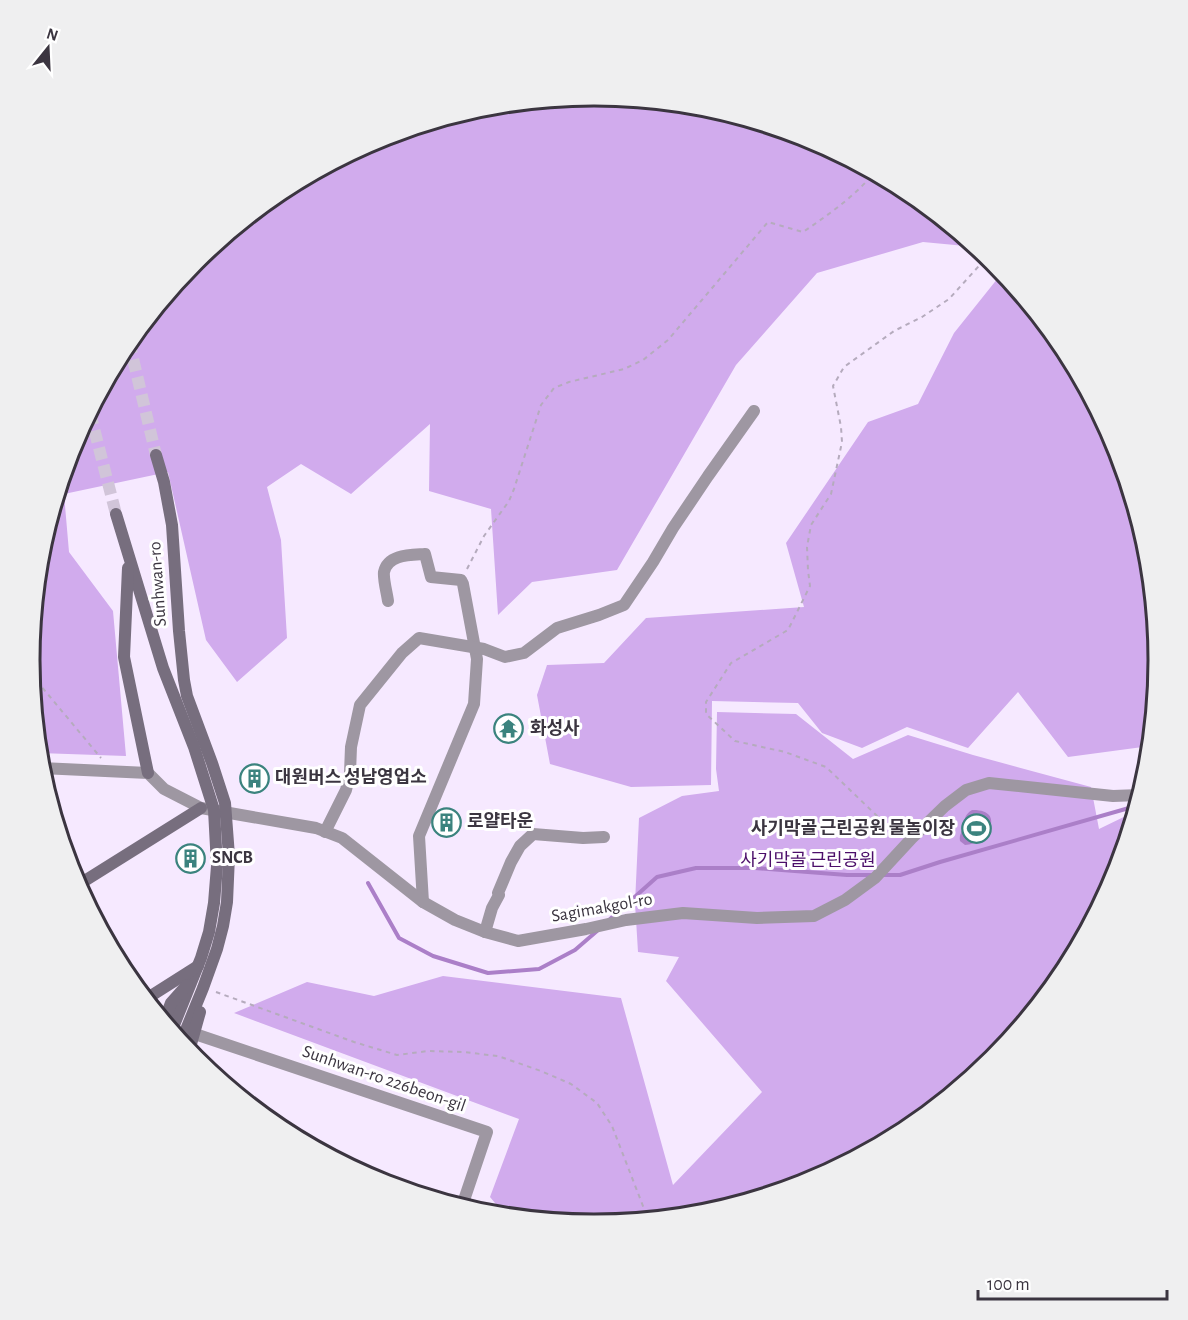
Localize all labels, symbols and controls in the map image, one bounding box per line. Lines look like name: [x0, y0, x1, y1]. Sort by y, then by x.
north arrow: [18, 18, 78, 78]
text: N: [45, 25, 60, 44]
street label: Sunhwan-ro: [146, 541, 170, 627]
temple icon: 화성사: [493, 713, 525, 745]
place label: 화성사: [530, 719, 580, 738]
building icon: 대원버스 성남영업소: [238, 762, 270, 794]
place label: 대원버스 성남영업소: [275, 768, 427, 787]
building icon: 로얄타운: [430, 806, 462, 838]
place label: 로얄타운: [467, 812, 533, 831]
sports icon: 사기막골 근린공원 물놀이장: [960, 813, 992, 845]
place label: 사기막골 근린공원 물놀이장: [751, 819, 955, 838]
building icon: SNCB: [175, 842, 207, 874]
place label: SNCB: [212, 849, 253, 867]
park label: 사기막골 근린공원: [740, 850, 876, 870]
street label: Sagimakgol-ro: [550, 890, 654, 926]
street label: Sunhwan-ro 226beon-gil: [300, 1043, 468, 1115]
scale bar: [978, 1263, 1167, 1301]
text: 100 m: [987, 1276, 1030, 1294]

